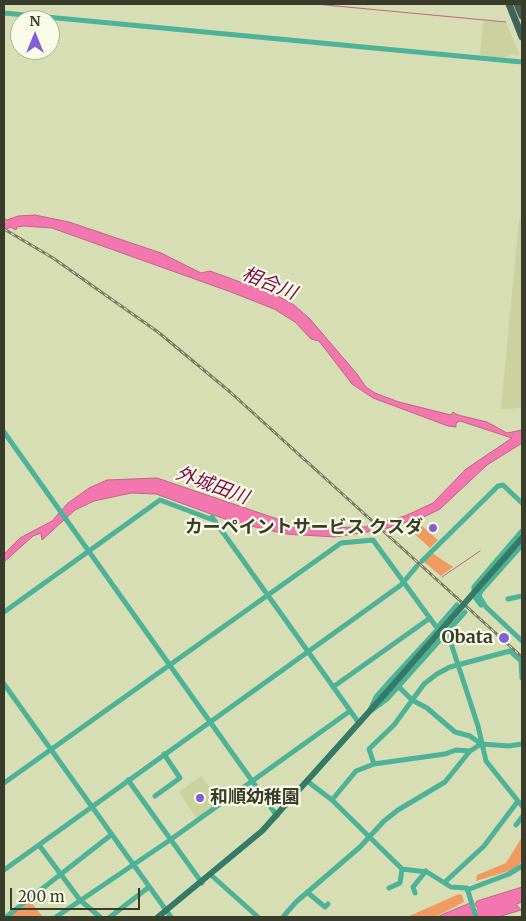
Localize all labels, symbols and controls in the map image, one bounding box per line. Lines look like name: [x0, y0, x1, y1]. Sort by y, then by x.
north arrow: [10, 10, 60, 60]
text: N: [29, 12, 41, 30]
water label: 相合川: [238, 263, 300, 305]
water label: 外城田川: [172, 462, 252, 510]
place label: カーペイントサービス クスダ: [185, 517, 423, 539]
marker: カーペイントサービス クスダ: [427, 522, 439, 534]
place label: Obata: [441, 627, 493, 649]
marker: Obata: [497, 631, 511, 645]
place label: 和順幼稚園: [210, 787, 300, 809]
marker: 和順幼稚園: [194, 792, 206, 804]
scale bar: [12, 878, 142, 910]
text: 200 m: [18, 887, 65, 906]

